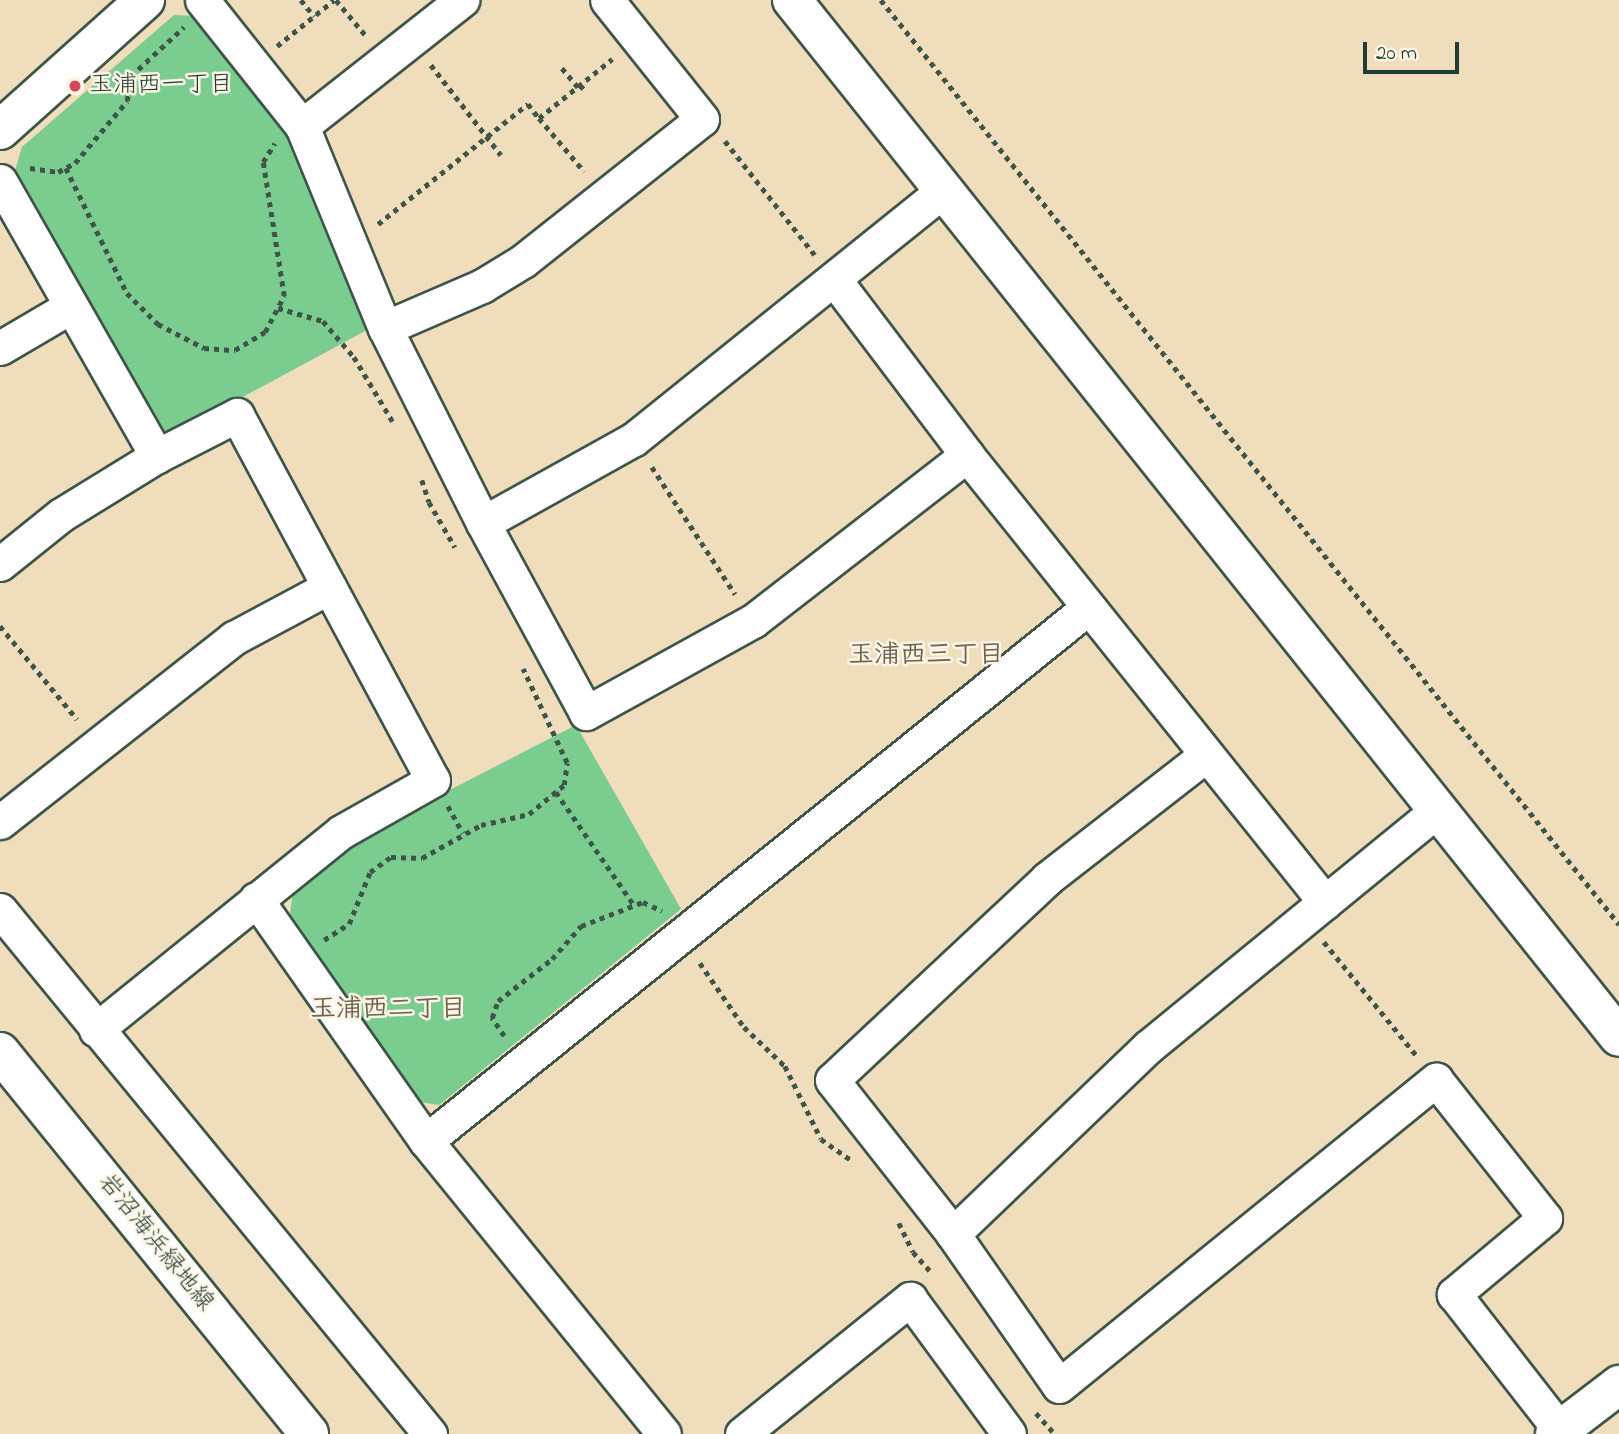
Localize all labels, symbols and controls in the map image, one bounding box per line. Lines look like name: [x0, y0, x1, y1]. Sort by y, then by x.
scale bar: [1367, 28, 1463, 72]
text: 20 m: [1376, 39, 1417, 69]
place label: 玉浦西一丁目: [89, 72, 233, 100]
marker: 玉浦西一丁目: [67, 78, 83, 94]
district label: 玉浦西三丁目: [848, 641, 1004, 673]
district label: 玉浦西二丁目: [310, 995, 466, 1027]
street label: 岩沼海浜緑地線: [91, 1169, 219, 1317]

